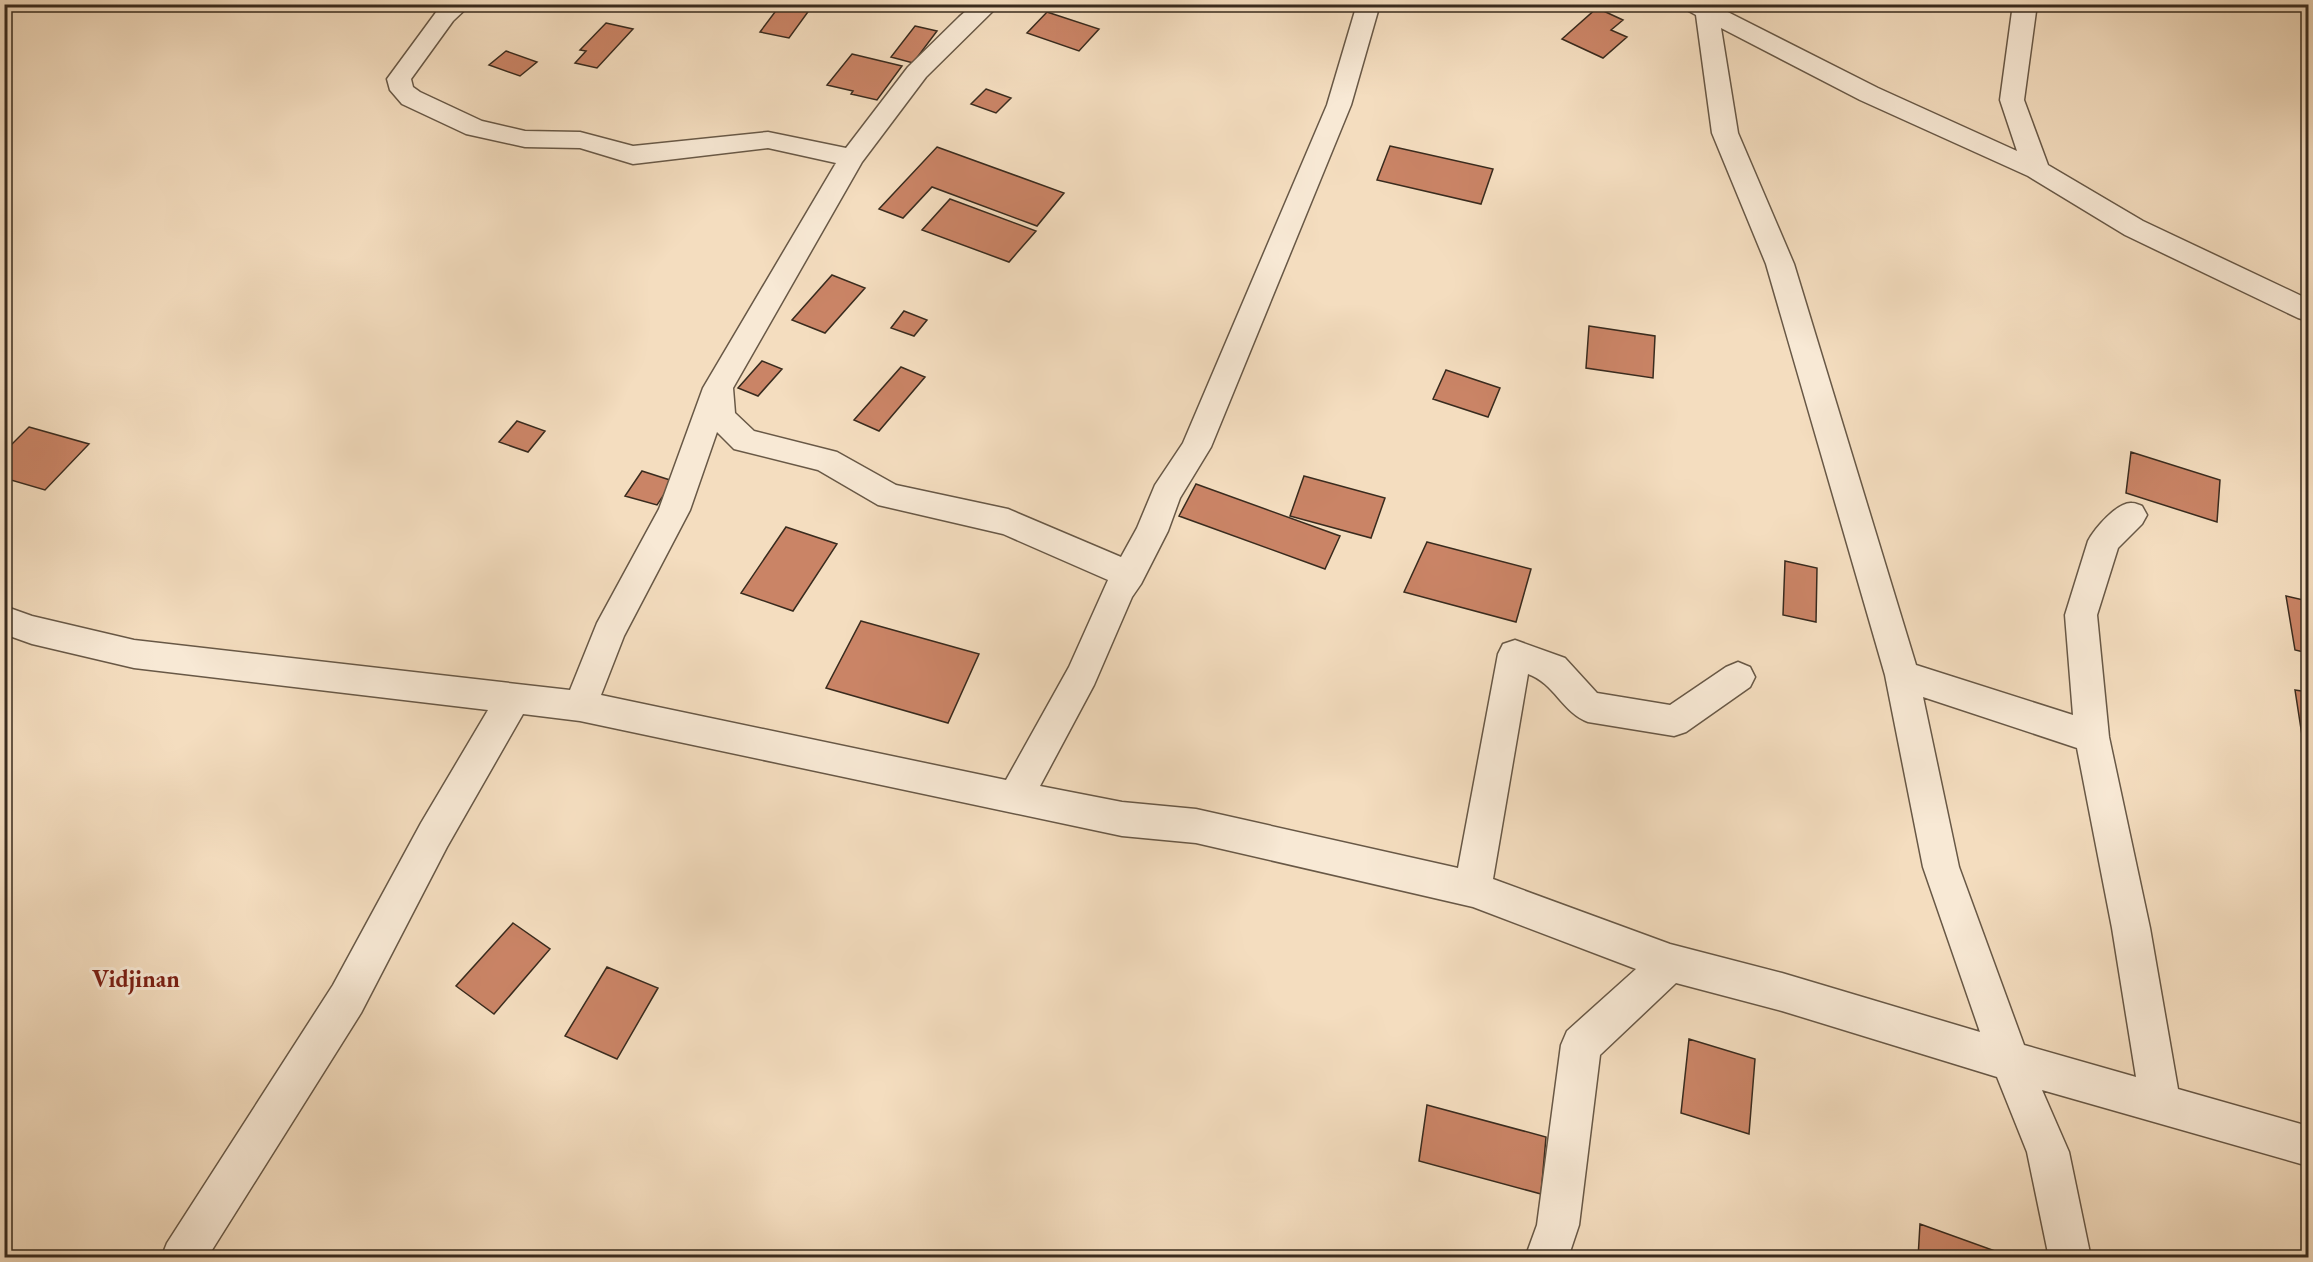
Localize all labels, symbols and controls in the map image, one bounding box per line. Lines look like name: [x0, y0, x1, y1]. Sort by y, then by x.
district label: Vidjinan: [92, 963, 180, 995]

